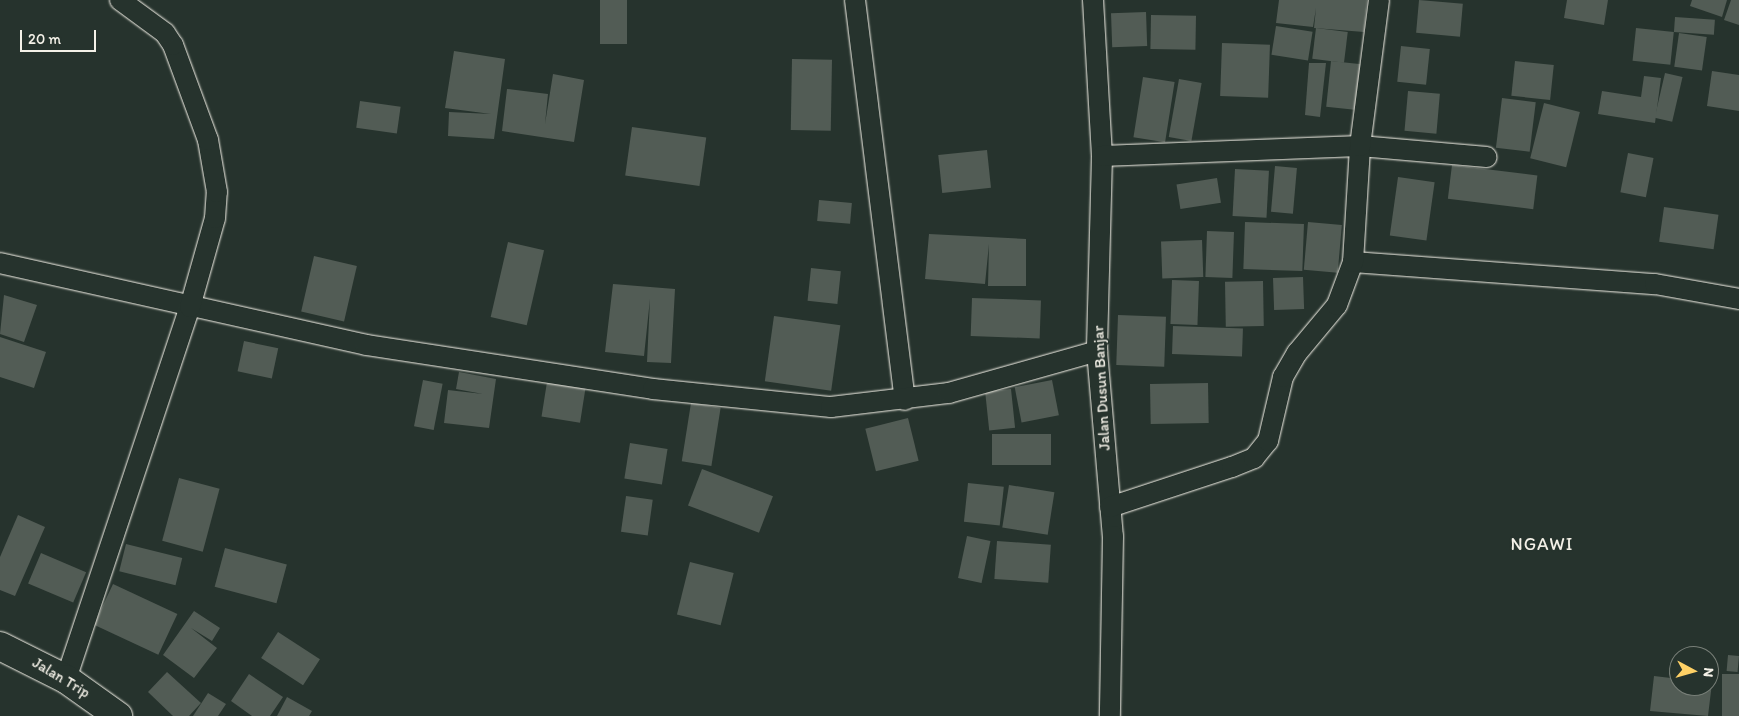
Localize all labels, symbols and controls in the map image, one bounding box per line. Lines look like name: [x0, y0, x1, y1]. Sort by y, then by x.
scale bar: [22, 20, 99, 52]
text: 20 m: [28, 30, 61, 48]
street label: Jalan Dusun Banjar: [1090, 325, 1114, 451]
district label: NGAWI: [1511, 533, 1573, 555]
north arrow: [1669, 646, 1719, 696]
street label: Jalan Trip: [30, 654, 92, 702]
text: N: [1699, 667, 1717, 678]

